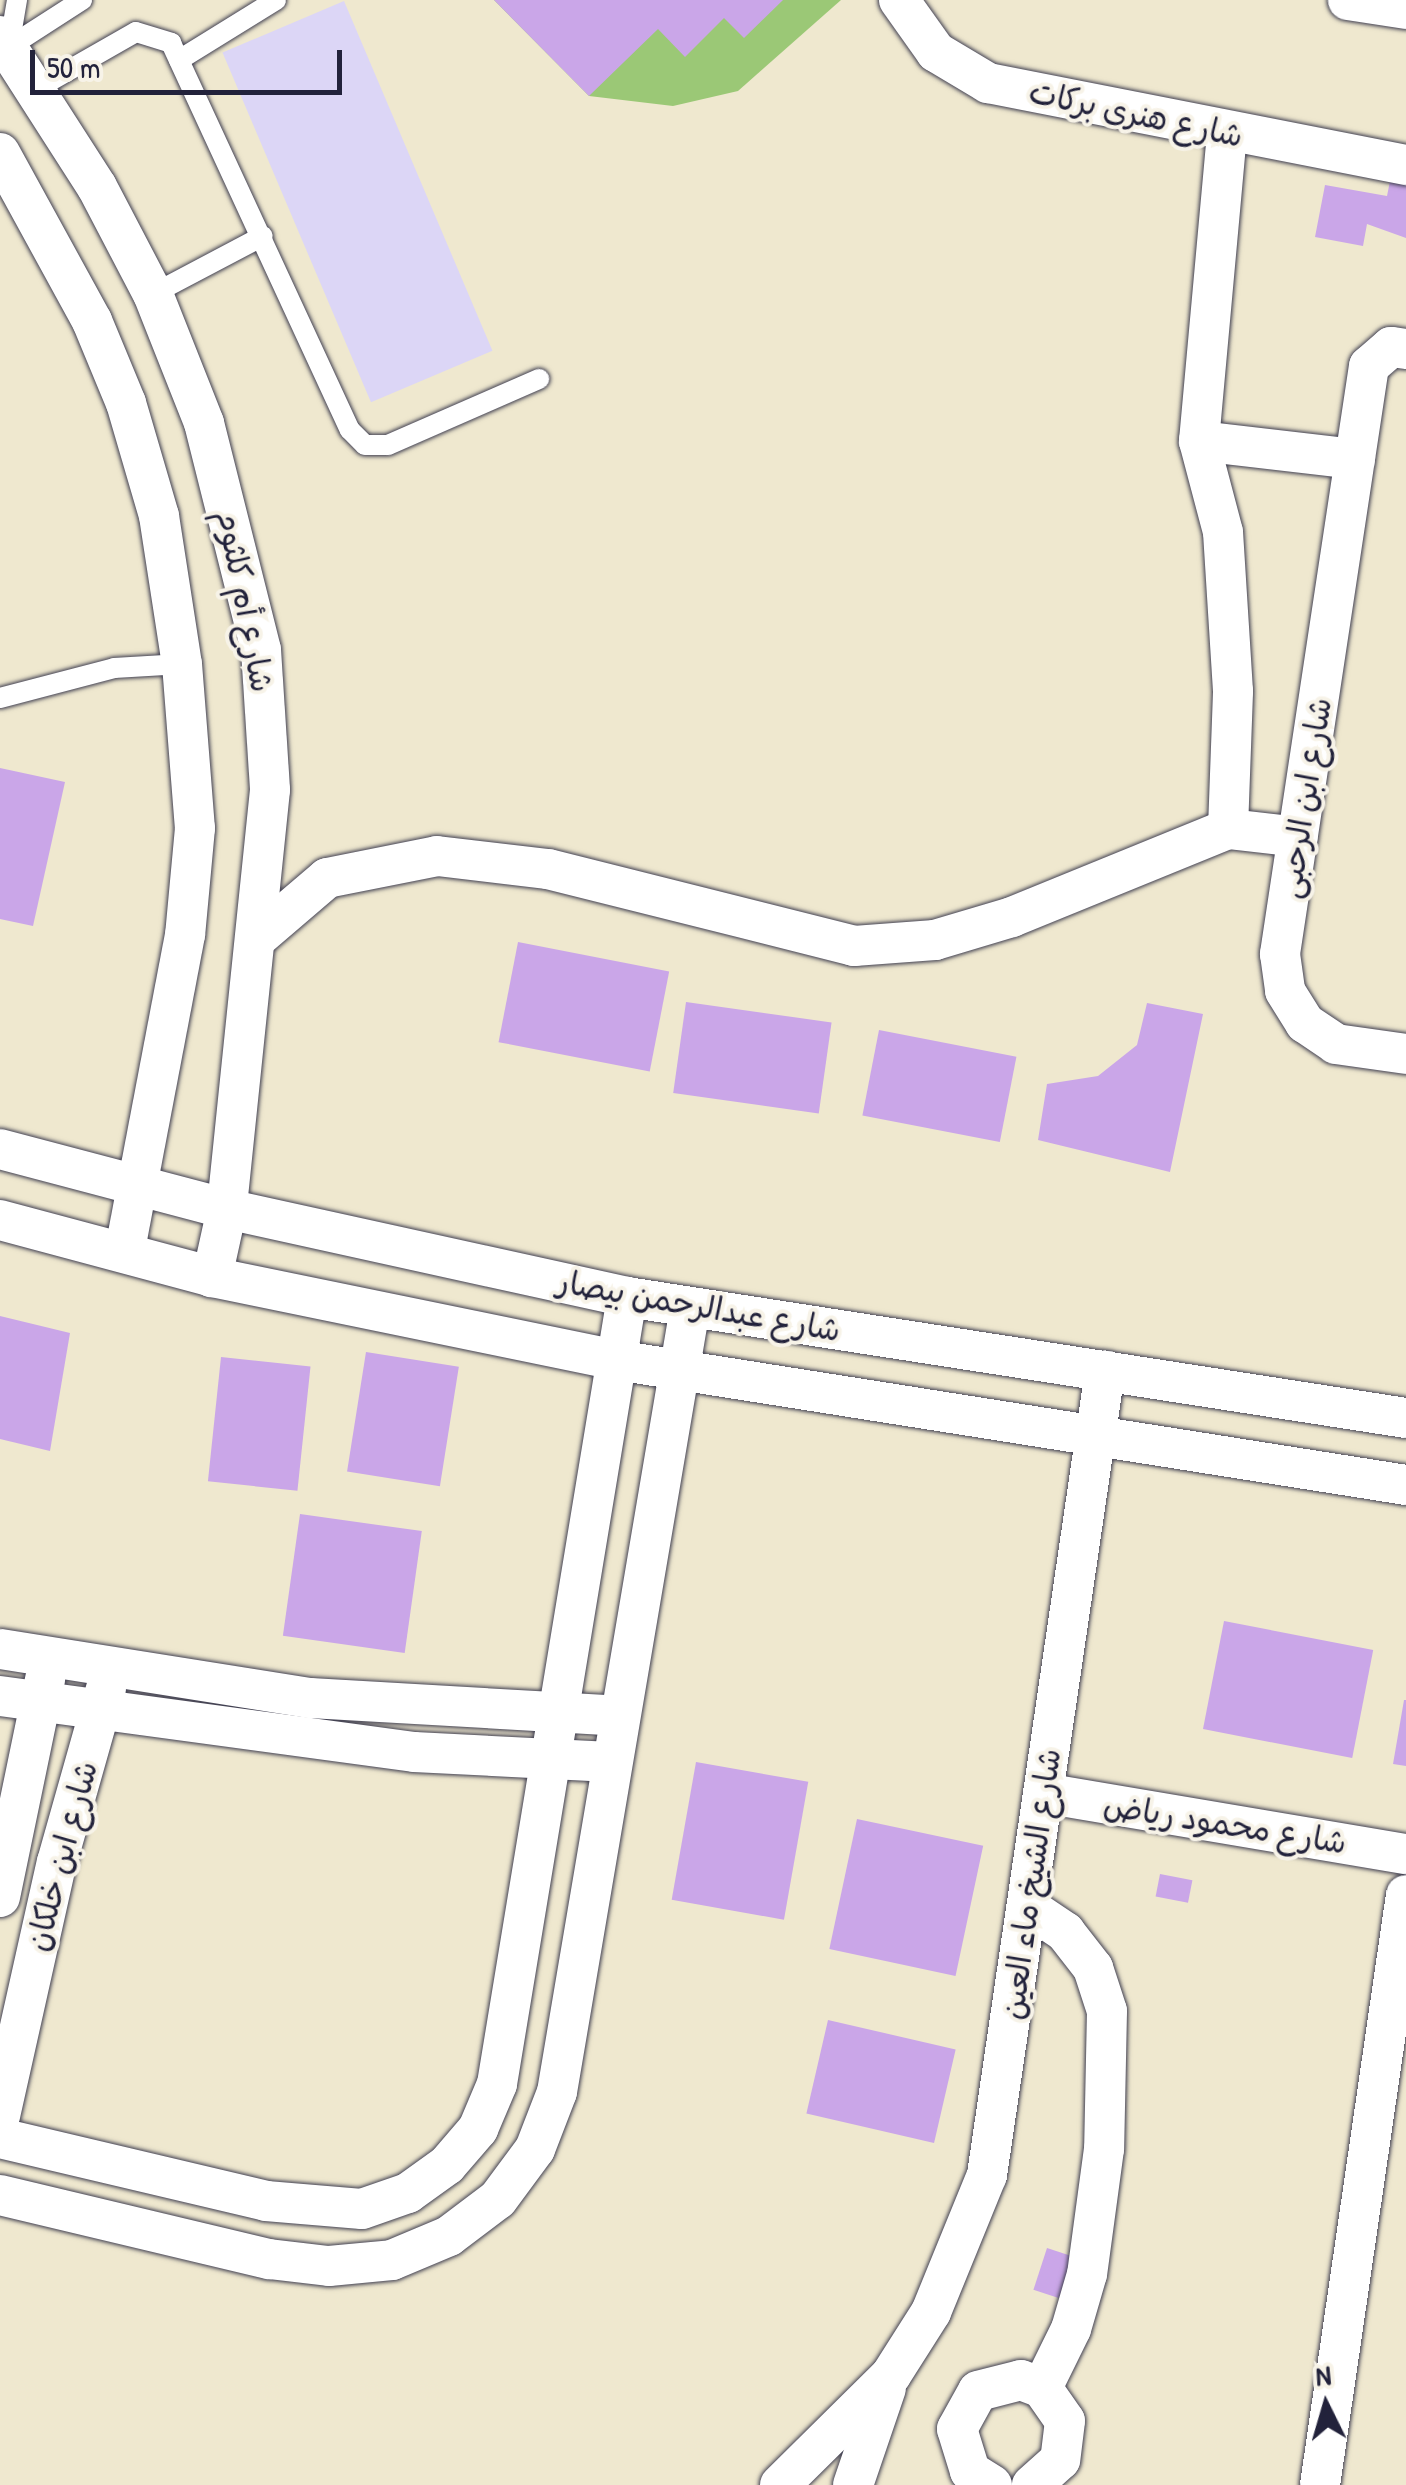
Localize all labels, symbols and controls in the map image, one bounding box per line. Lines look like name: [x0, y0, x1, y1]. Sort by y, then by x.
scale bar: [35, 30, 348, 92]
text: 50 m: [47, 47, 100, 87]
street label: شارع هنرى بركات: [1026, 73, 1246, 155]
street label: شارع أم كلثوم: [209, 507, 281, 695]
street label: شارع ابن الرحبى: [1270, 695, 1340, 901]
street label: شارع عبدالرحمن بيصار: [554, 1262, 844, 1350]
street label: شارع الشيخ ماء العين: [993, 1746, 1069, 2022]
street label: شارع ابن خلكان: [18, 1757, 106, 1955]
street label: شارع محمود رياض: [1101, 1786, 1349, 1862]
north arrow: [1276, 2355, 1376, 2455]
text: N: [1314, 2356, 1332, 2395]

